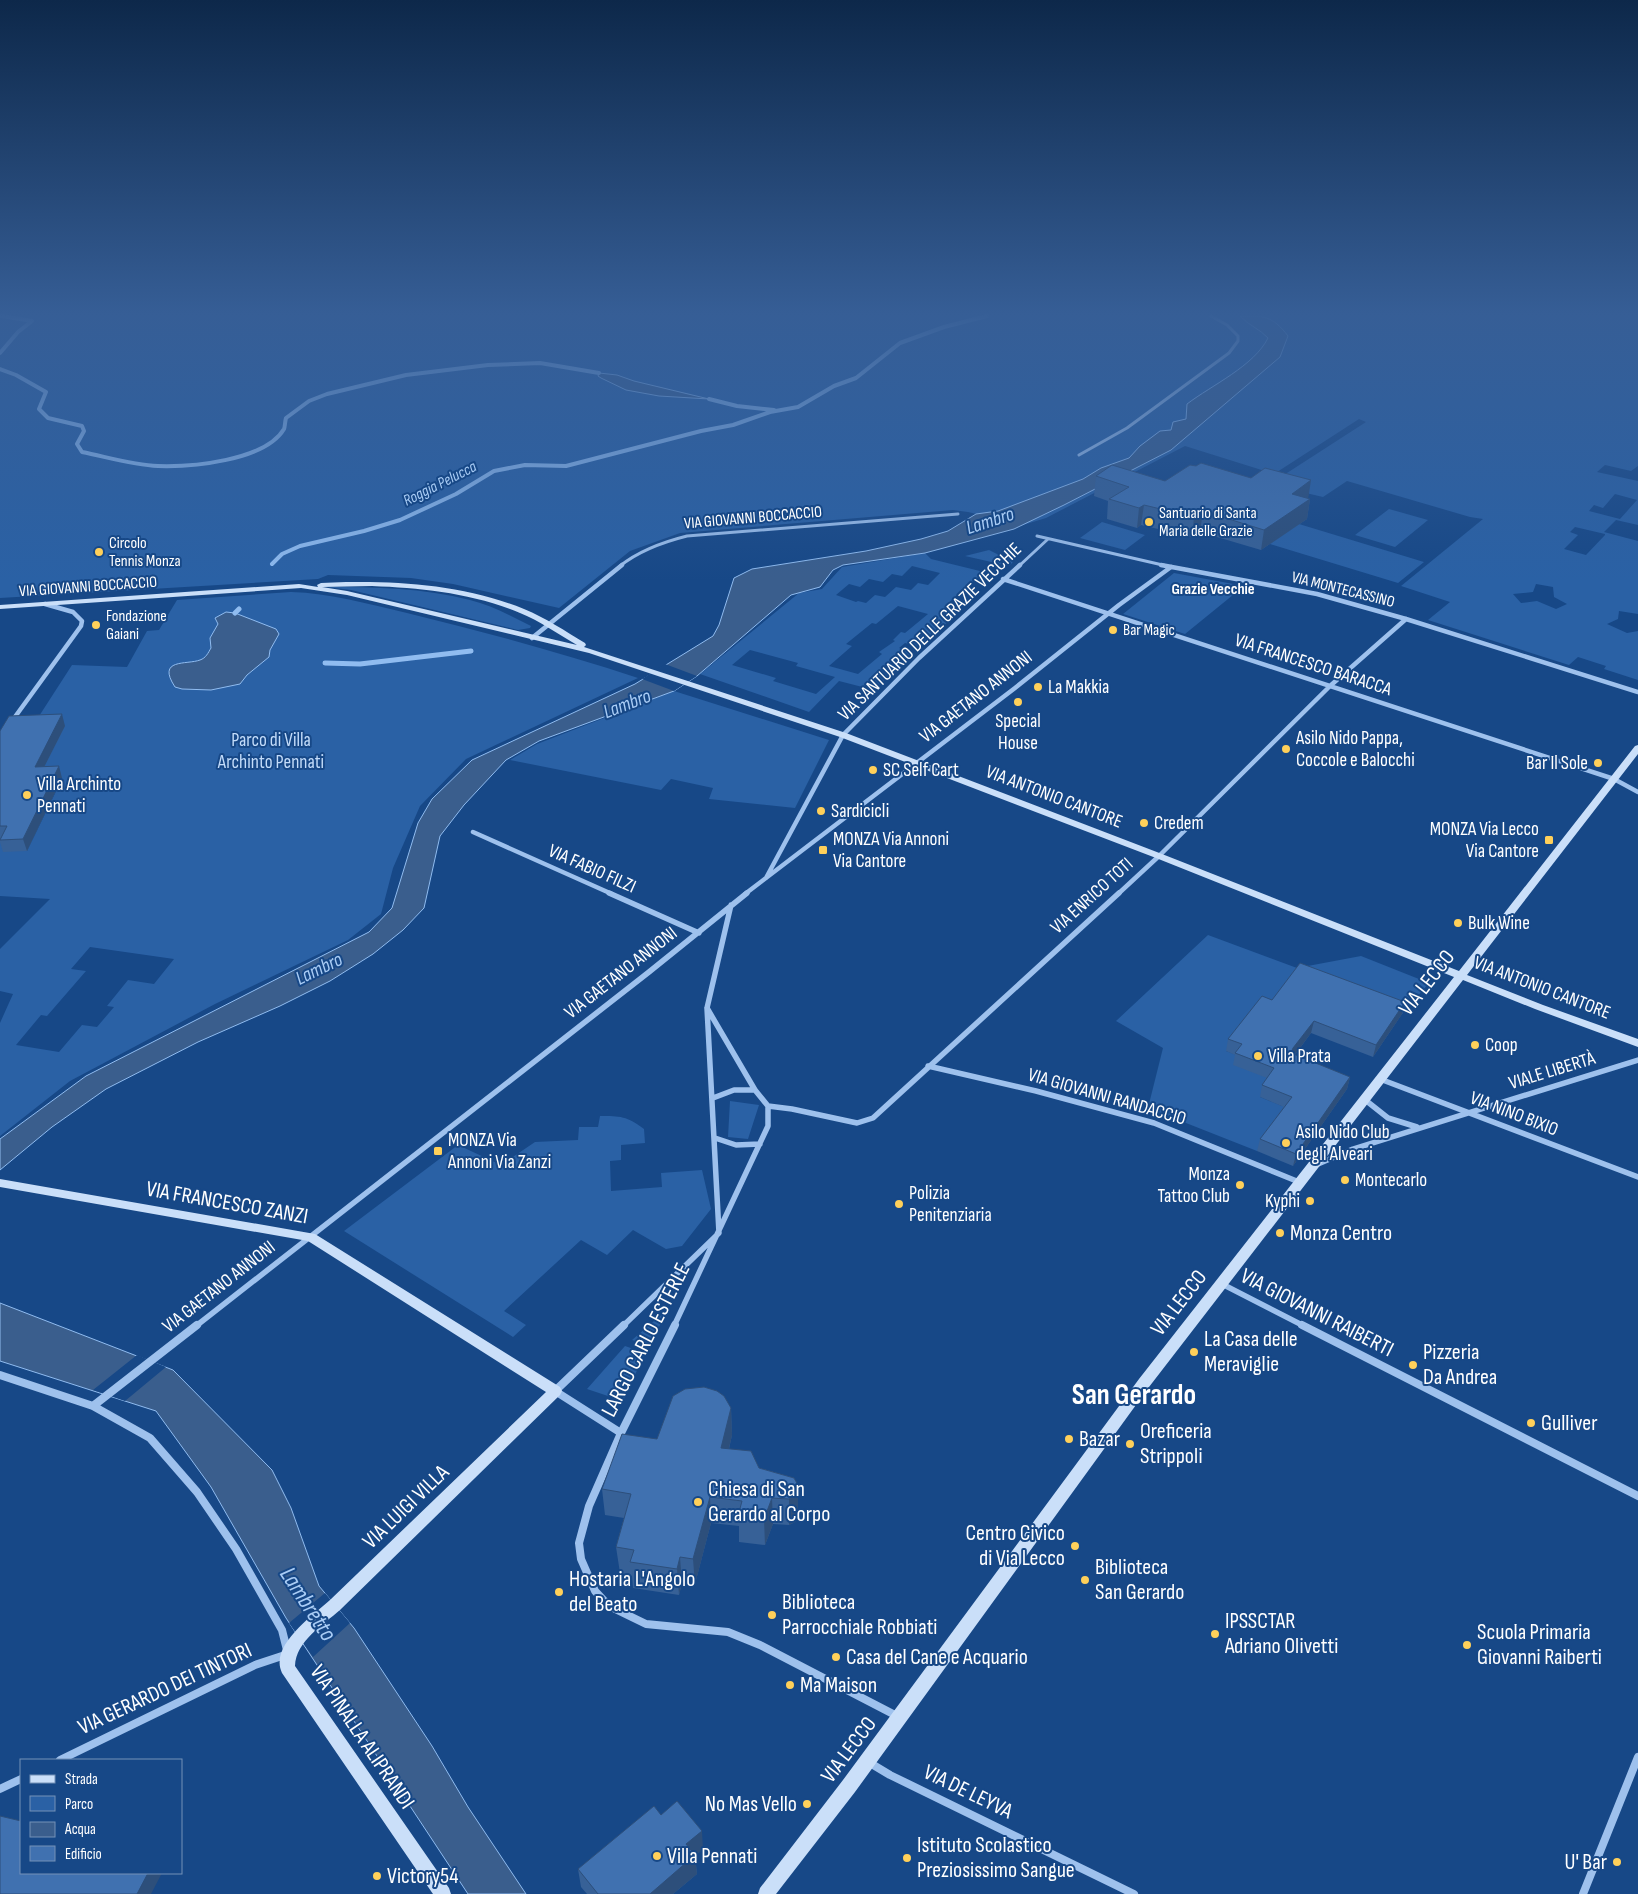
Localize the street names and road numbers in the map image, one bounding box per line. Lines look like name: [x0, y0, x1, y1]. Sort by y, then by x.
street label: VIA GIOVANNI BOCCACCIO: [683, 503, 823, 533]
street label: VIA SANTUARIO DELLE GRAZIE VECCHIE: [833, 538, 1027, 726]
street label: VIA MONTECASSINO: [1289, 568, 1397, 612]
street label: VIA GIOVANNI BOCCACCIO: [18, 573, 158, 601]
street label: VIA FRANCESCO BARACCA: [1232, 629, 1395, 702]
street label: VIA GAETANO ANNONI: [915, 646, 1037, 748]
street label: VIA ANTONIO CANTORE: [982, 760, 1126, 834]
street label: VIA FABIO FILZI: [545, 839, 639, 899]
street label: VIA ENRICO TOTI: [1046, 853, 1138, 939]
street label: VIA GAETANO ANNONI: [560, 922, 682, 1024]
street label: VIA LECCO: [1393, 945, 1461, 1021]
street label: VIA ANTONIO CANTORE: [1470, 951, 1614, 1025]
street label: VIALE LIBERTÀ: [1506, 1047, 1599, 1095]
street label: VIA GIOVANNI RANDACCIO: [1025, 1063, 1189, 1131]
street label: VIA NINO BIXIO: [1467, 1087, 1561, 1141]
street label: VIA FRANCESCO ZANZI: [144, 1175, 310, 1231]
street label: VIA GAETANO ANNONI: [158, 1236, 280, 1338]
street label: LARGO CARLO ESTERLE: [596, 1258, 696, 1422]
street label: VIA GIOVANNI RAIBERTI: [1236, 1263, 1398, 1363]
street label: VIA LECCO: [1145, 1265, 1213, 1341]
street label: VIA LUIGI VILLA: [357, 1459, 455, 1555]
street label: VIA GERARDO DEI TINTORI: [74, 1637, 256, 1741]
street label: VIA PINALLA ALIPRANDI: [304, 1660, 420, 1814]
street label: VIA LECCO: [815, 1711, 883, 1789]
street label: VIA DE LEYVA: [919, 1759, 1017, 1825]

